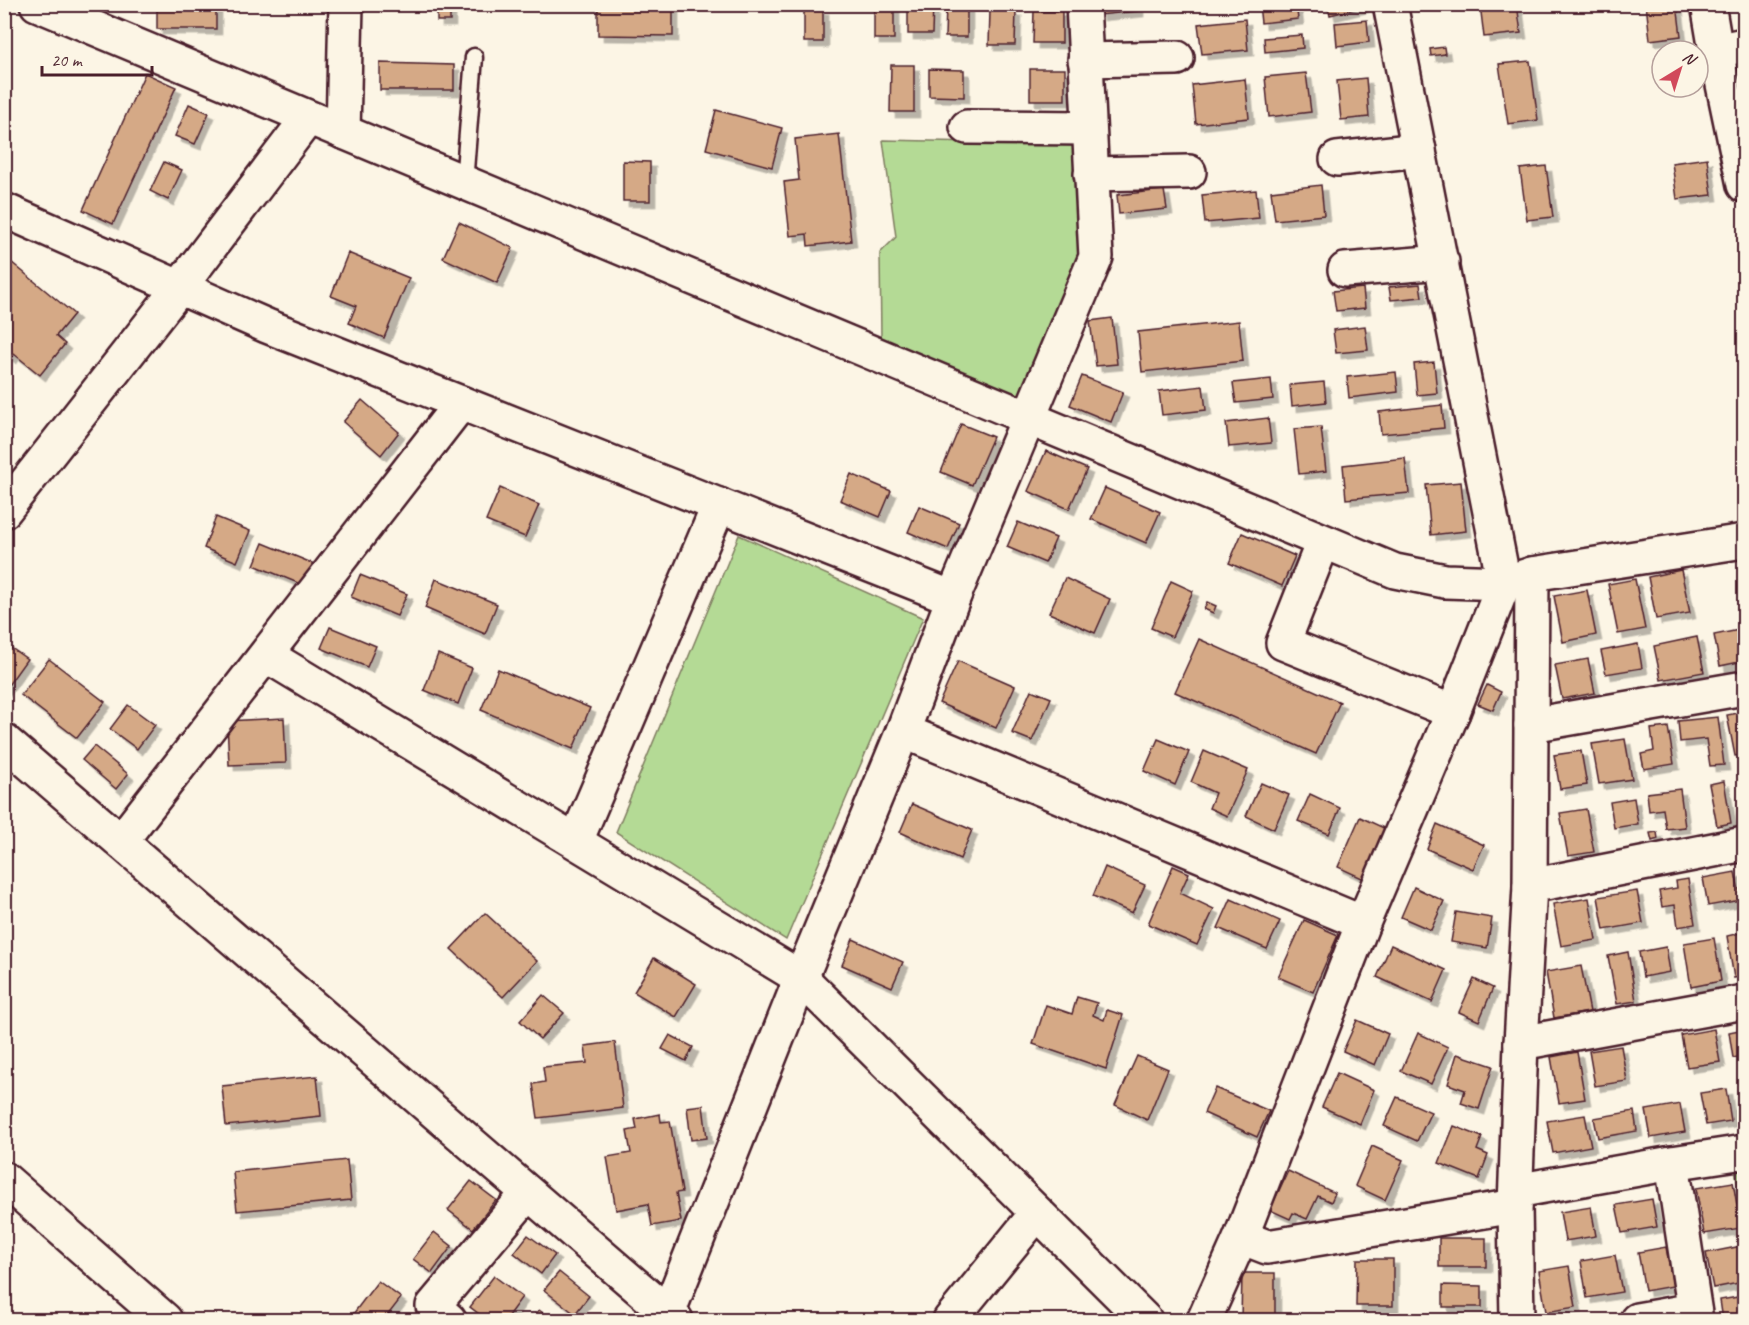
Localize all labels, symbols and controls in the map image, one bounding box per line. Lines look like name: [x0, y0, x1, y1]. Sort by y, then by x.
scale bar: [42, 39, 152, 77]
north arrow: [1650, 39, 1710, 99]
text: N: [1679, 47, 1701, 71]
text: 20 m: [51, 49, 84, 71]

